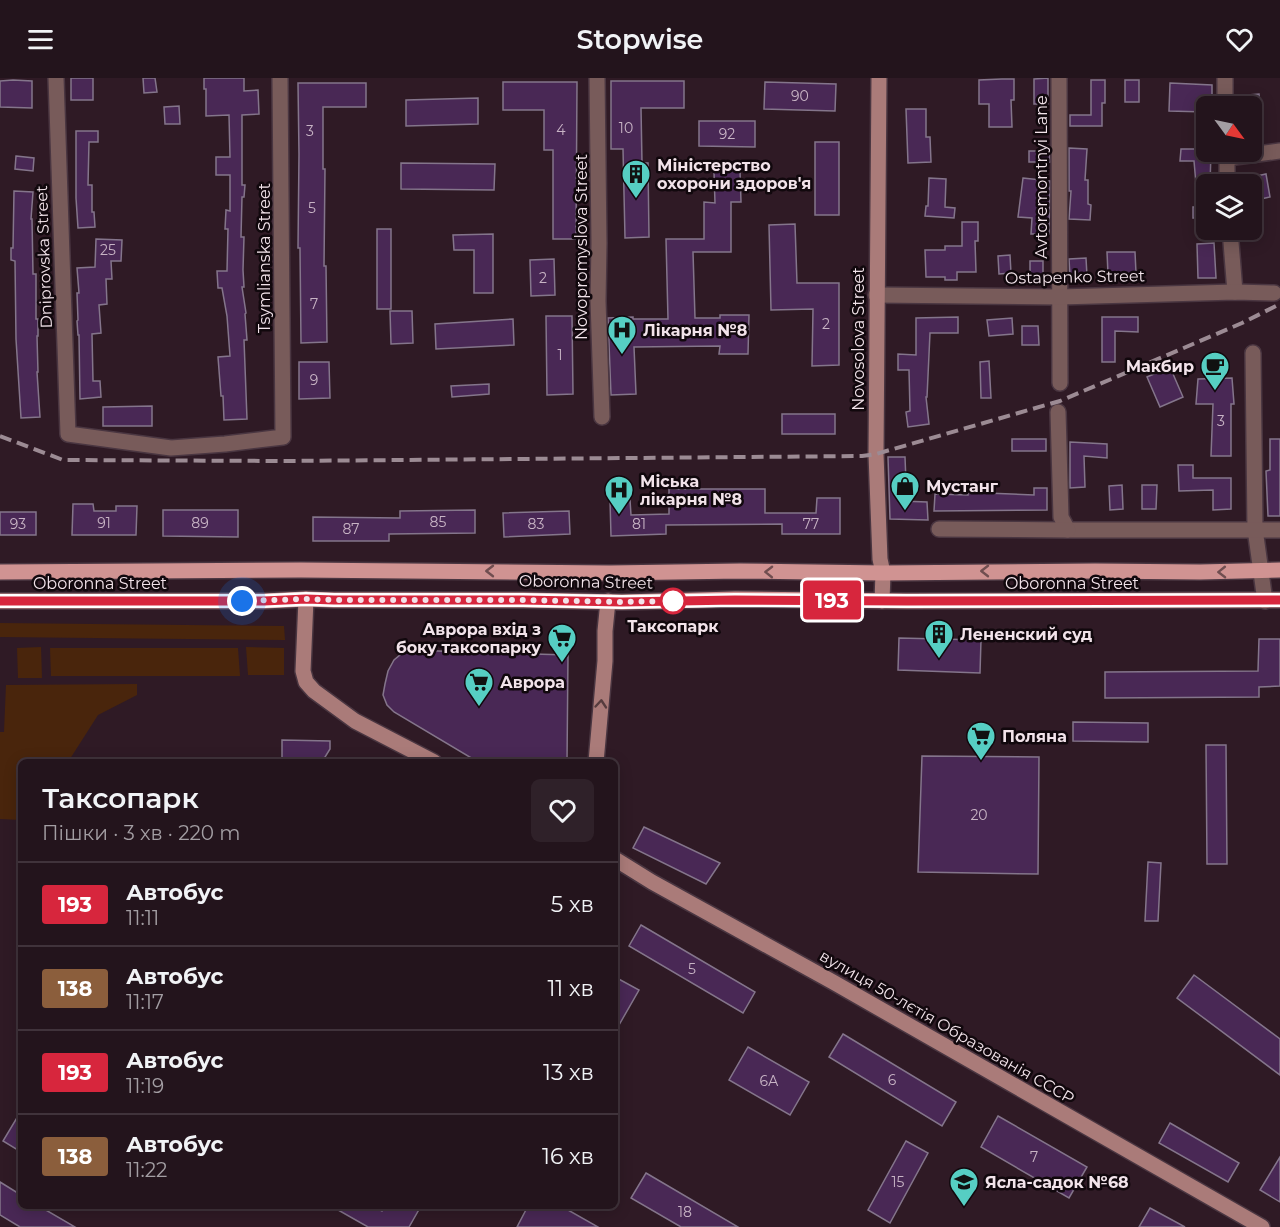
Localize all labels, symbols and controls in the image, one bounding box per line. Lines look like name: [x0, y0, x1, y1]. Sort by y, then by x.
icon: menu: [24, 23, 57, 56]
text: Stopwise: [577, 23, 703, 56]
icon: heart: [1223, 23, 1256, 56]
house number: 90: [791, 87, 809, 105]
street label: Avtoremontnyi Lane: [1032, 95, 1051, 259]
north arrow: [1196, 96, 1262, 162]
map controls: [1196, 96, 1262, 240]
house number: 10: [619, 119, 633, 137]
house number: 4: [556, 121, 566, 139]
house number: 3: [306, 122, 314, 140]
house number: 92: [719, 125, 735, 143]
street label: Novopromyslova Street: [572, 154, 591, 340]
place label: Міністерство охорони здоров'я: [657, 156, 811, 193]
building icon: Міністерство охорони здоров'я: [620, 158, 652, 200]
button: layers: [1196, 174, 1262, 240]
street label: Tsymlianska Street: [255, 182, 274, 333]
street label: Dniprovska Street: [32, 185, 56, 329]
house number: 5: [308, 199, 316, 217]
house number: 25: [100, 241, 116, 259]
street label: Ostapenko Street: [1005, 266, 1146, 288]
street label: Novosolova Street: [849, 267, 868, 411]
house number: 2: [539, 269, 547, 287]
house number: 7: [310, 295, 318, 313]
hospital icon: Лікарня №8: [606, 314, 638, 356]
house number: 2: [822, 315, 830, 333]
place label: Лікарня №8: [643, 321, 747, 340]
house number: 1: [557, 346, 563, 364]
cafe icon: Макбир: [1199, 350, 1231, 392]
place label: Макбир: [1126, 357, 1194, 376]
house number: 9: [310, 371, 318, 389]
house number: 3: [1217, 412, 1225, 430]
shop icon: Мустанг: [889, 470, 921, 512]
place label: Міська лікарня №8: [640, 472, 742, 509]
hospital icon: Міська лікарня №8: [603, 474, 635, 516]
place label: Мустанг: [926, 477, 999, 496]
house number: 85: [430, 513, 447, 531]
house number: 91: [97, 514, 111, 532]
house number: 89: [191, 514, 209, 532]
house number: 93: [10, 515, 26, 533]
house number: 83: [528, 515, 545, 533]
house number: 81: [632, 515, 646, 533]
house number: 77: [803, 515, 819, 533]
house number: 87: [342, 520, 360, 538]
one-way arrow: [485, 565, 494, 577]
one-way arrow: [980, 565, 989, 577]
one-way arrow: [764, 566, 773, 578]
one-way arrow: [1217, 566, 1226, 578]
street label: Oboronna Street: [519, 571, 654, 593]
street label: Oboronna Street: [33, 574, 168, 593]
street label: Oboronna Street: [1005, 574, 1140, 593]
line badge: 193: [798, 580, 866, 620]
your location: [227, 586, 257, 616]
marker: Таксопарк: [660, 588, 686, 614]
text: 193: [815, 588, 849, 613]
place label: Таксопарк: [627, 617, 719, 636]
building icon: Лененский суд: [923, 618, 955, 660]
place label: Аврора вхід з боку таксопарку: [396, 620, 541, 657]
supermarket icon: Аврора вхід з боку таксопарку: [546, 622, 578, 664]
place label: Лененский суд: [960, 625, 1092, 644]
supermarket icon: Аврора: [463, 666, 495, 708]
place label: Аврора: [500, 673, 565, 692]
one-way arrow: [594, 699, 607, 708]
supermarket icon: Поляна: [965, 720, 997, 762]
place label: Поляна: [1002, 727, 1067, 746]
button: heart: [531, 779, 594, 842]
text: Таксопарк: [42, 781, 199, 815]
house number: 20: [970, 806, 988, 824]
text: Пішки · 3 хв · 220 m: [42, 821, 241, 845]
text: Автобус: [126, 879, 224, 906]
text: 5 хв: [551, 891, 594, 918]
text: 193: [58, 892, 92, 917]
text: 11:11: [126, 906, 159, 930]
street label: вулиця 50-лєтія Образованія СССР: [816, 946, 1078, 1108]
house number: 5: [688, 960, 696, 978]
text: Автобус: [126, 963, 224, 990]
text: 11 хв: [547, 975, 594, 1002]
text: 138: [58, 976, 92, 1001]
text: 11:17: [126, 990, 164, 1014]
text: Автобус: [126, 1047, 224, 1074]
text: 13 хв: [543, 1059, 594, 1086]
text: 193: [58, 1060, 92, 1085]
house number: 6: [888, 1071, 897, 1089]
house number: 6А: [759, 1072, 779, 1090]
text: 11:19: [126, 1074, 164, 1098]
text: Автобус: [126, 1131, 224, 1158]
text: 16 хв: [542, 1143, 594, 1170]
text: 138: [58, 1144, 92, 1169]
house number: 7: [1030, 1148, 1038, 1166]
text: 11:22: [126, 1158, 167, 1182]
school or university icon: Ясла-садок №68: [948, 1166, 980, 1208]
house number: 15: [892, 1173, 905, 1191]
place label: Ясла-садок №68: [985, 1173, 1129, 1192]
house number: 18: [678, 1203, 692, 1221]

